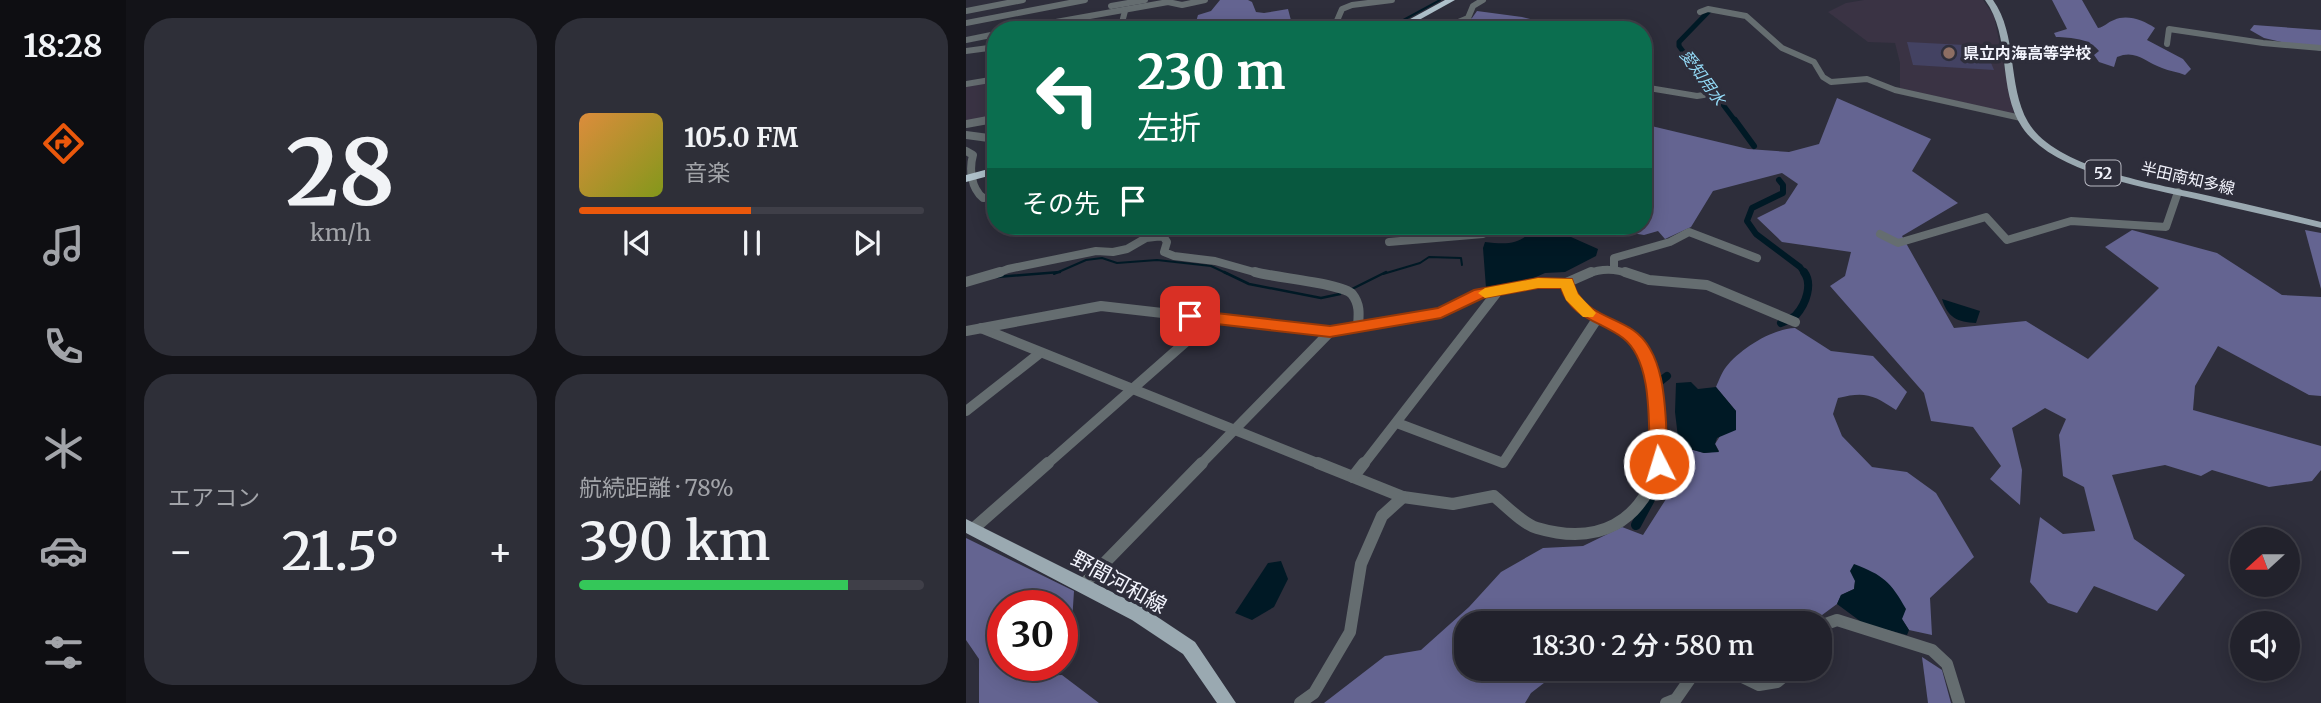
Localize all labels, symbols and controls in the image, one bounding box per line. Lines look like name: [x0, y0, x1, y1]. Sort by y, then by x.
text: 18:28: [23, 26, 103, 66]
text: 230 m: [1137, 41, 1285, 102]
place label: 県立内海高等学校: [1963, 43, 2091, 63]
water label: 愛知用水: [1676, 45, 1731, 110]
marker: 県立内海高等学校: [1941, 45, 1957, 61]
icon: left: [1022, 49, 1113, 140]
text: 左折: [1137, 108, 1201, 148]
text: 28: [286, 115, 395, 230]
icon: directions: [39, 119, 88, 168]
text: 105.0 FM: [684, 121, 798, 154]
street label: 半田南知多線: [2139, 157, 2237, 199]
text: 音楽: [684, 158, 730, 187]
road number: 52: [2086, 160, 2120, 186]
icon: arrive: [1114, 182, 1152, 220]
text: その先: [1022, 187, 1100, 220]
text: km/h: [310, 218, 371, 247]
icon: music: [39, 221, 88, 270]
icon: previous: [618, 224, 656, 262]
icon: pause: [733, 224, 771, 262]
icon: next: [848, 224, 886, 262]
pin: [1160, 286, 1220, 346]
icon: arrive: [1171, 297, 1209, 335]
icon: phone: [39, 322, 88, 371]
icon: climate: [39, 424, 88, 473]
position arrow: [1622, 427, 1696, 501]
text: 航続距離 · 78%: [579, 473, 734, 502]
text: エアコン: [168, 483, 260, 512]
text: 390 km: [579, 509, 770, 574]
text: 21.5°: [281, 519, 400, 584]
icon: car: [39, 526, 88, 575]
north arrow: [2230, 527, 2300, 597]
map controls: [2230, 527, 2300, 681]
text: −: [168, 528, 193, 575]
text: +: [488, 528, 513, 575]
street label: 野間河和線: [1067, 545, 1171, 619]
speed limit sign: 30: [987, 590, 1078, 681]
button: sound: [2230, 611, 2300, 681]
icon: filters: [39, 628, 88, 677]
text: 18:30 · 2 分 · 580 m: [1532, 629, 1754, 662]

